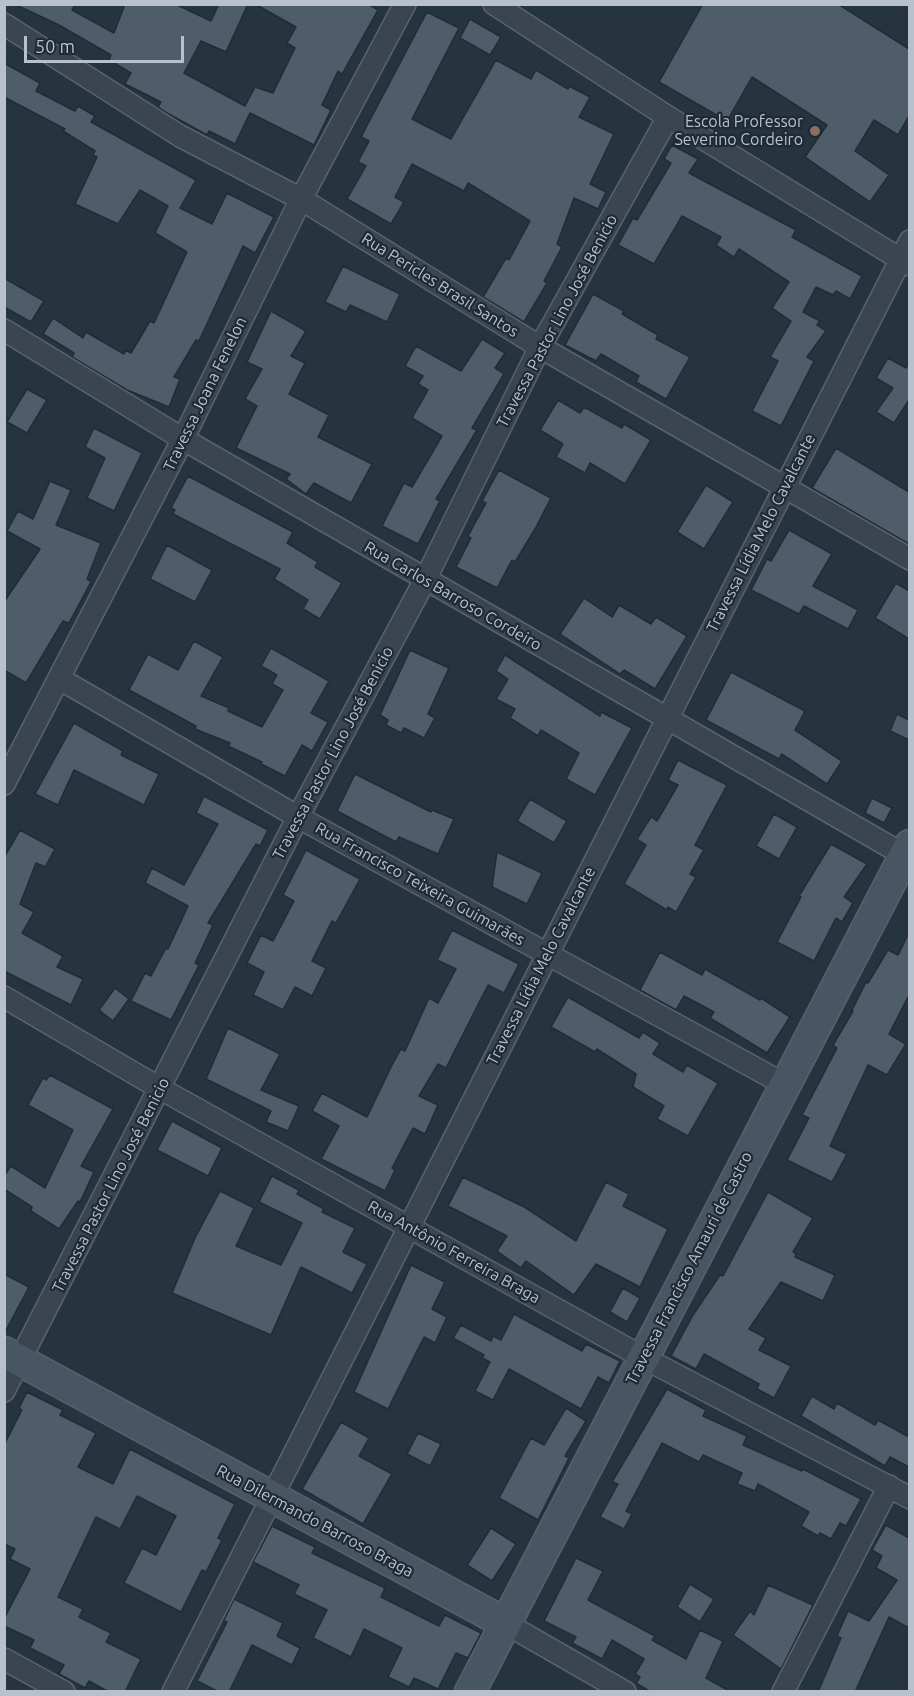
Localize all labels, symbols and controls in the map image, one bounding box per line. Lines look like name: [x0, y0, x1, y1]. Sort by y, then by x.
scale bar: [27, 24, 188, 62]
text: 50 m: [35, 36, 75, 56]
place label: Escola Professor Severino Cordeiro: [674, 112, 803, 150]
marker: Escola Professor Severino Cordeiro: [808, 124, 822, 138]
street label: Travessa Pastor Lino José Benicio: [493, 211, 621, 431]
street label: Rua Pericles Brasil Santos: [358, 229, 522, 341]
street label: Travessa Joana Fenelon: [159, 314, 251, 474]
street label: Travessa Lídia Melo Cavalcante: [702, 431, 820, 635]
street label: Rua Carlos Barroso Cordeiro: [361, 537, 545, 655]
street label: Travessa Pastor Lino José Benicio: [269, 643, 397, 863]
street label: Rua Francisco Teixeira Guimarães: [312, 818, 528, 950]
street label: Travessa Lídia Melo Cavalcante: [482, 864, 600, 1068]
street label: Travessa Pastor Lino José Benicio: [48, 1074, 174, 1296]
street label: Travessa Francisco Amauri de Castro: [622, 1148, 756, 1388]
street label: Rua Antônio Ferreira Braga: [364, 1197, 544, 1307]
street label: Rua Dilermando Barroso Braga: [213, 1461, 417, 1581]

